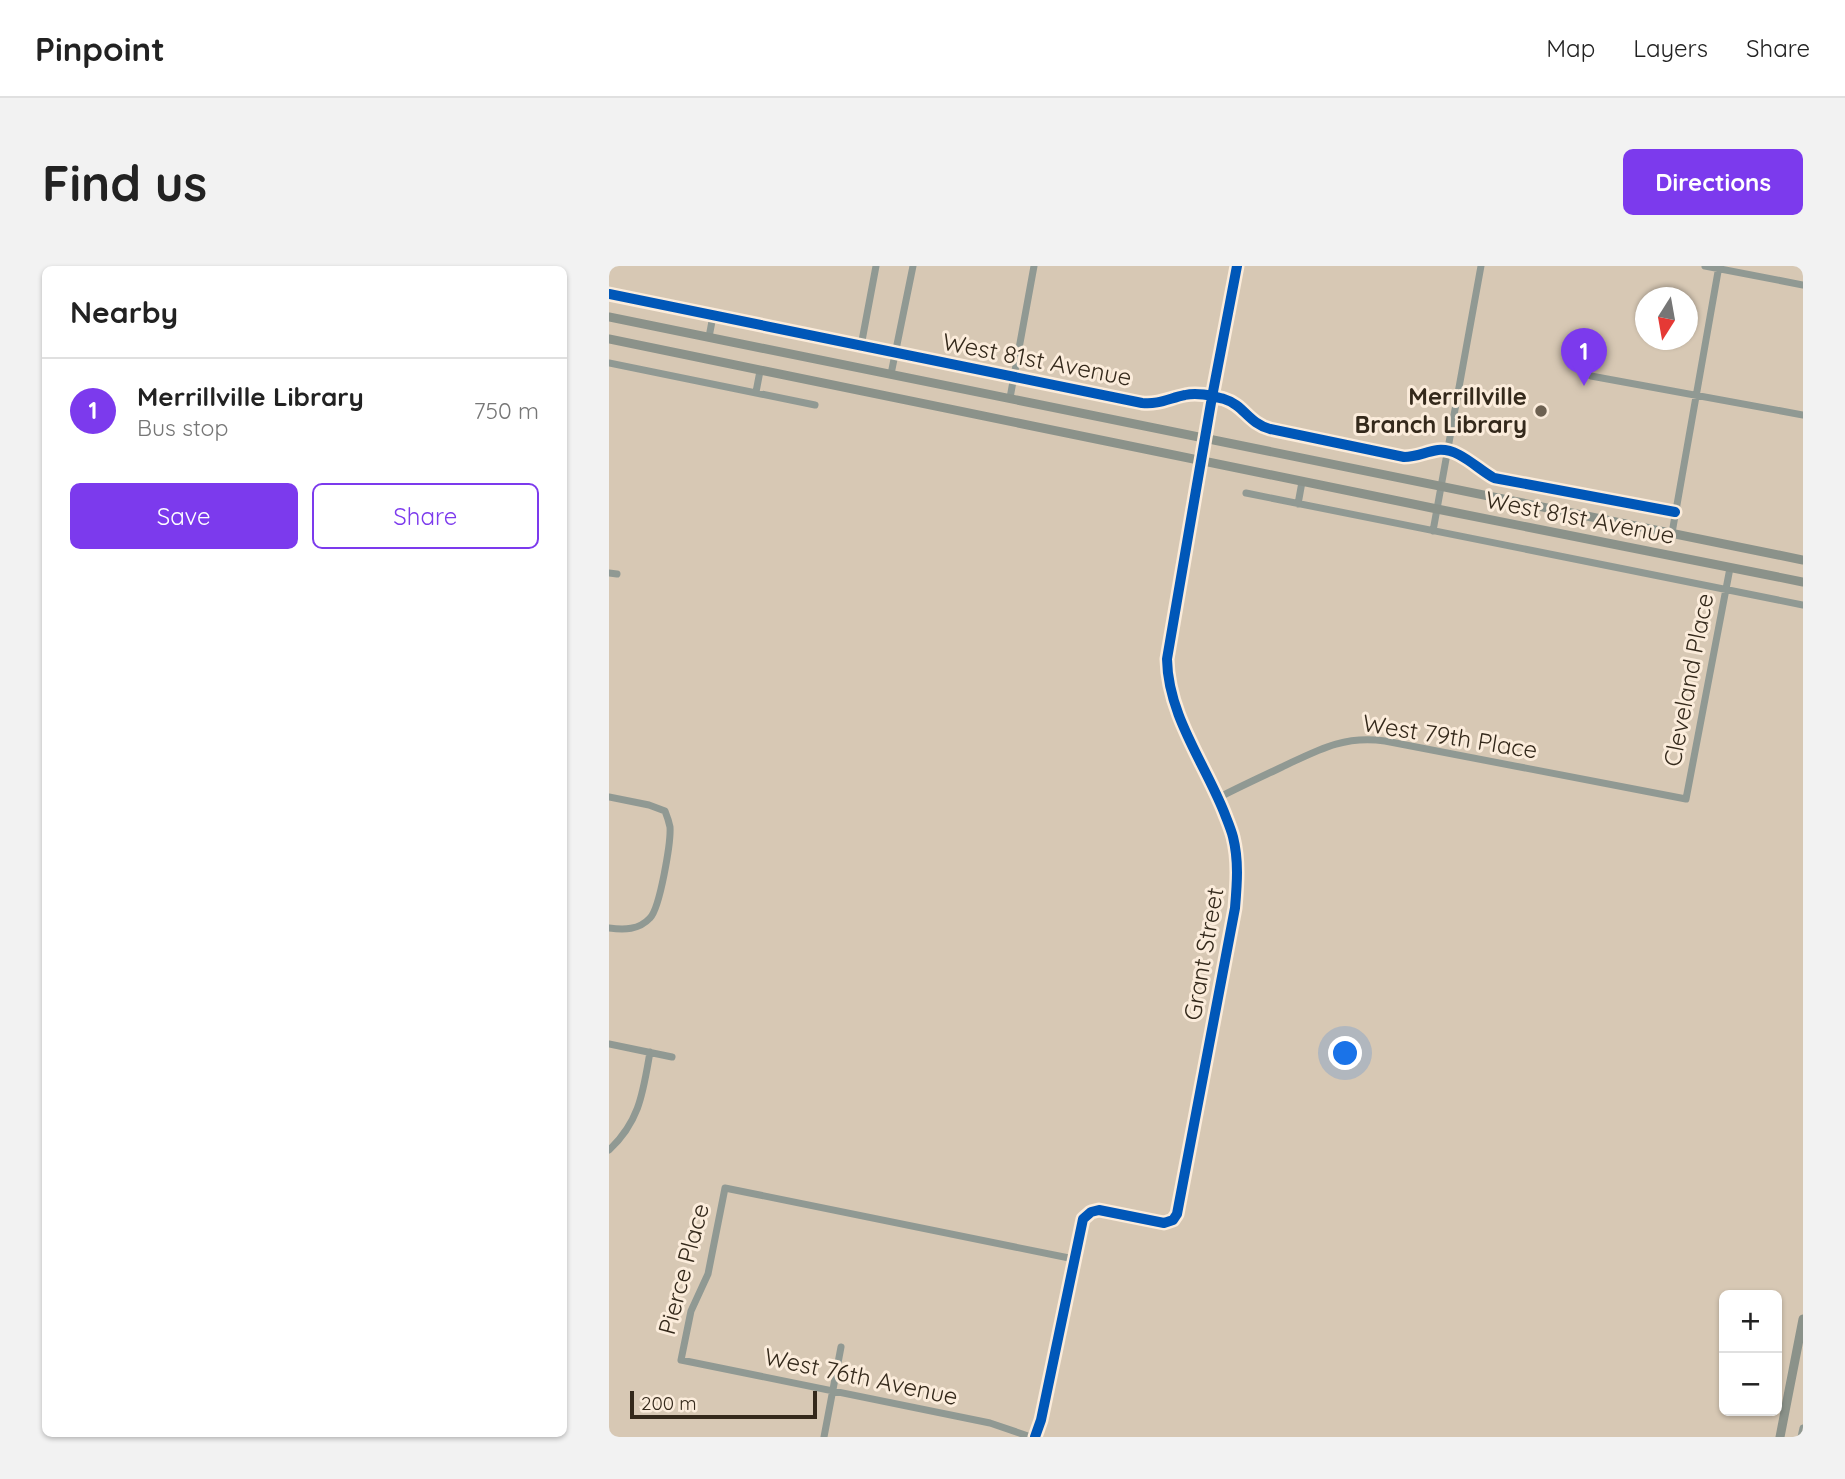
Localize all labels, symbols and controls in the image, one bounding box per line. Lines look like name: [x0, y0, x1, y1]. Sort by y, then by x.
text: Pinpoint: [35, 28, 165, 69]
text: Map: [1546, 33, 1595, 63]
text: Layers: [1633, 33, 1708, 63]
text: Share: [1746, 33, 1810, 63]
button: Directions: [1623, 149, 1803, 215]
text: Find us: [42, 152, 207, 213]
north arrow: [1635, 287, 1698, 350]
text: Nearby: [70, 293, 178, 331]
street label: West 81st Avenue: [940, 326, 1134, 392]
pin: 1: [1561, 328, 1607, 386]
text: Merrillville Library: [137, 380, 364, 413]
place label: Merrillville Branch Library: [1355, 381, 1527, 439]
text: 1: [89, 396, 97, 425]
text: 750 m: [474, 396, 539, 425]
marker: Merrillville Branch Library: [1533, 403, 1549, 419]
text: Bus stop: [137, 413, 228, 442]
button: Save: [70, 483, 298, 549]
button: Share: [312, 483, 539, 549]
street label: West 81st Avenue: [1483, 484, 1677, 550]
street label: Cleveland Place: [1657, 591, 1720, 769]
street label: West 79th Place: [1361, 707, 1540, 765]
street label: Grant Street: [1177, 885, 1229, 1023]
your location: [1328, 1036, 1362, 1070]
street label: Pierce Place: [651, 1200, 715, 1338]
map controls: [1719, 1290, 1782, 1416]
button: +: [1719, 1290, 1782, 1353]
street label: West 76th Avenue: [762, 1341, 961, 1411]
button: −: [1719, 1353, 1782, 1416]
scale bar: [630, 1388, 817, 1420]
text: 200 m: [641, 1391, 697, 1415]

